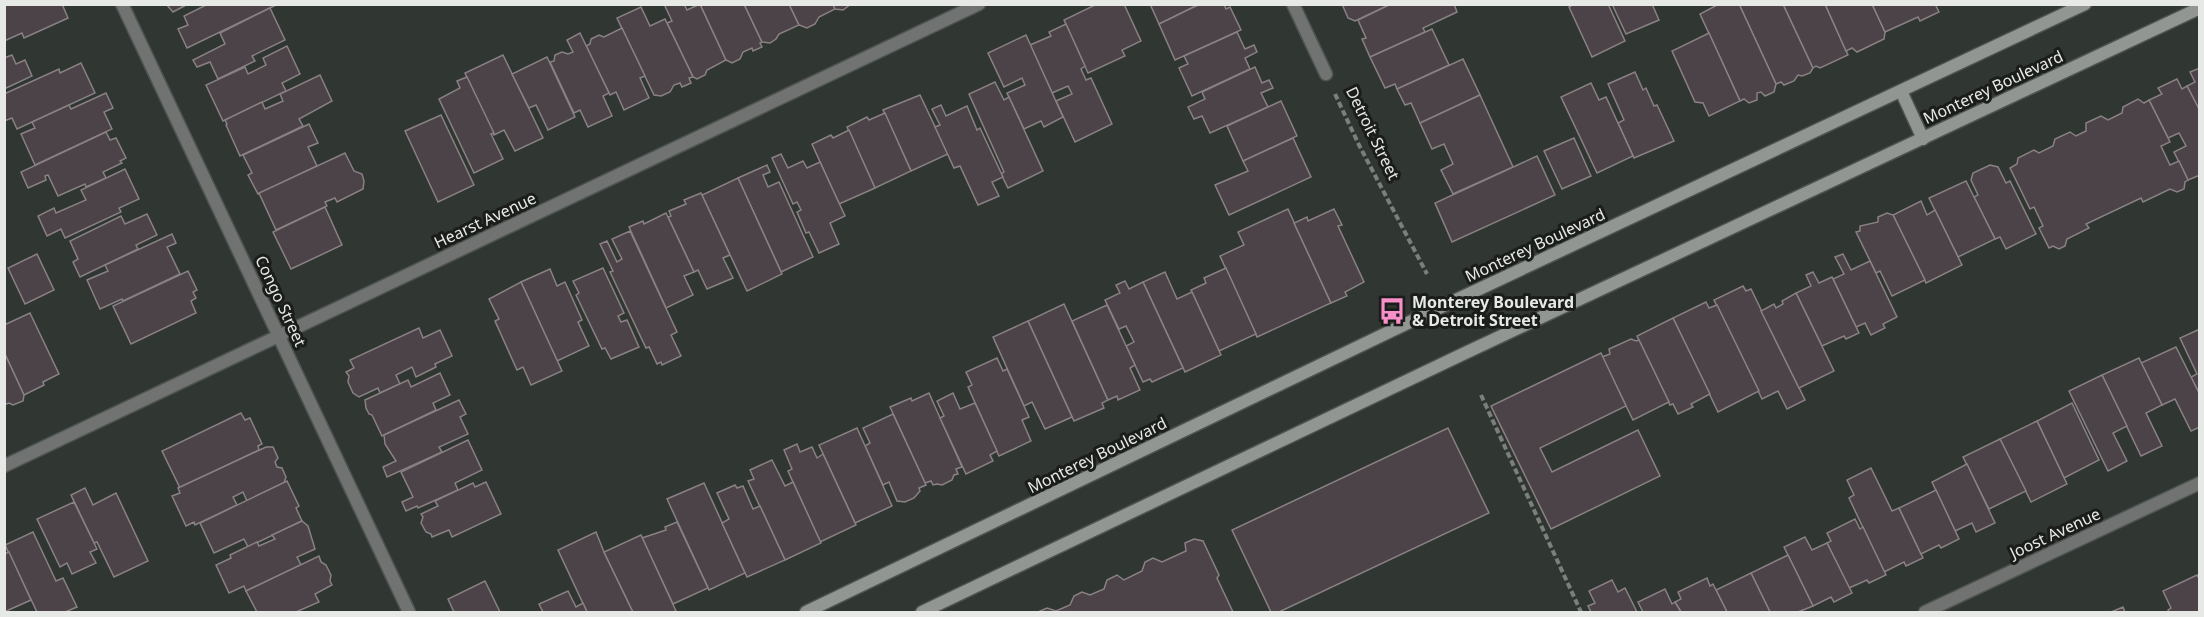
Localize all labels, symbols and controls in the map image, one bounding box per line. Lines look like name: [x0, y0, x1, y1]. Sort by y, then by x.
street label: Monterey Boulevard: [1919, 45, 2067, 129]
street label: Detroit Street: [1341, 83, 1405, 183]
street label: Hearst Avenue: [430, 187, 540, 253]
street label: Monterey Boulevard: [1461, 203, 1609, 287]
street label: Congo Street: [250, 252, 312, 350]
place label: Monterey Boulevard & Detroit Street: [1412, 291, 1574, 331]
bus stop icon: Monterey Boulevard & Detroit Street: [1377, 296, 1407, 326]
street label: Monterey Boulevard: [1024, 412, 1170, 498]
street label: Joost Avenue: [2004, 502, 2104, 564]

